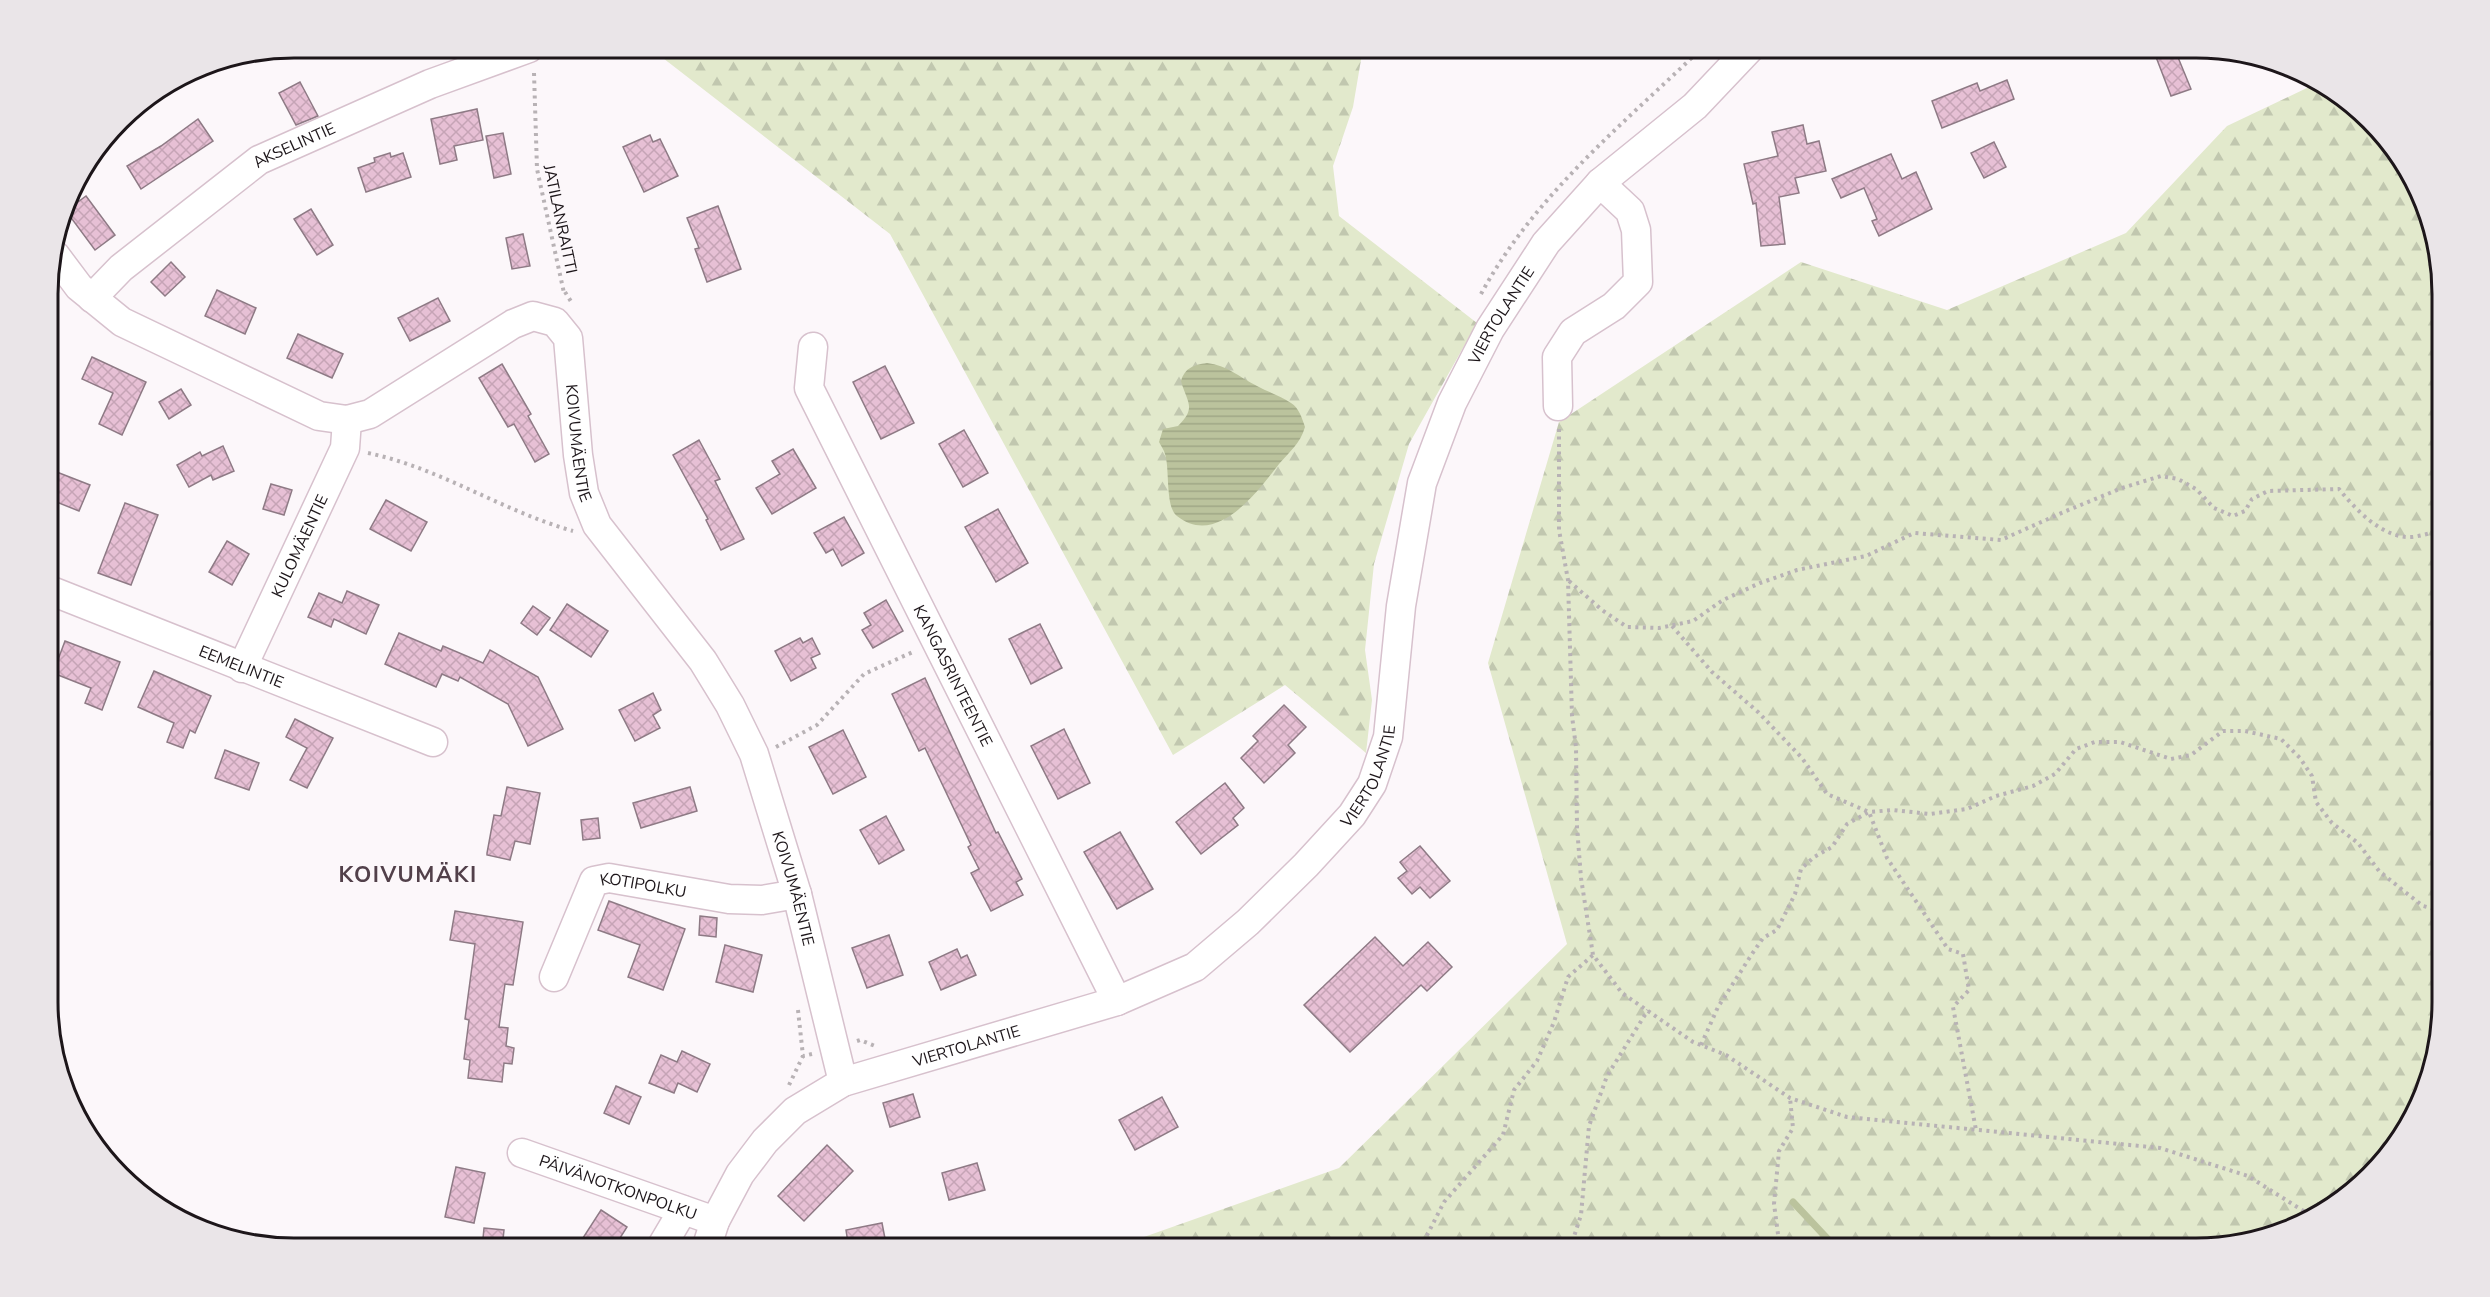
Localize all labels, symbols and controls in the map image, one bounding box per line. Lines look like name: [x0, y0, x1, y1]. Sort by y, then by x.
street label: AKSELINTIE: [248, 118, 339, 173]
street label: JATILANRAITTI: [538, 162, 582, 276]
street label: VIERTOLANTIE: [1463, 263, 1540, 369]
street label: KOIVUMÄENTIE: [560, 383, 596, 505]
street label: KULOMÄENTIE: [267, 491, 334, 601]
street label: KANGASRINTEENTIE: [908, 601, 997, 751]
street label: EEMELINTIE: [195, 640, 287, 694]
street label: VIERTOLANTIE: [1335, 724, 1401, 833]
street label: KOIVUMÄENTIE: [766, 829, 819, 948]
district label: KOIVUMÄKI: [338, 860, 478, 890]
street label: KOTIPOLKU: [598, 868, 688, 903]
street label: VIERTOLANTIE: [909, 1020, 1023, 1073]
street label: PÄIVÄNOTKONPOLKU: [536, 1150, 700, 1226]

